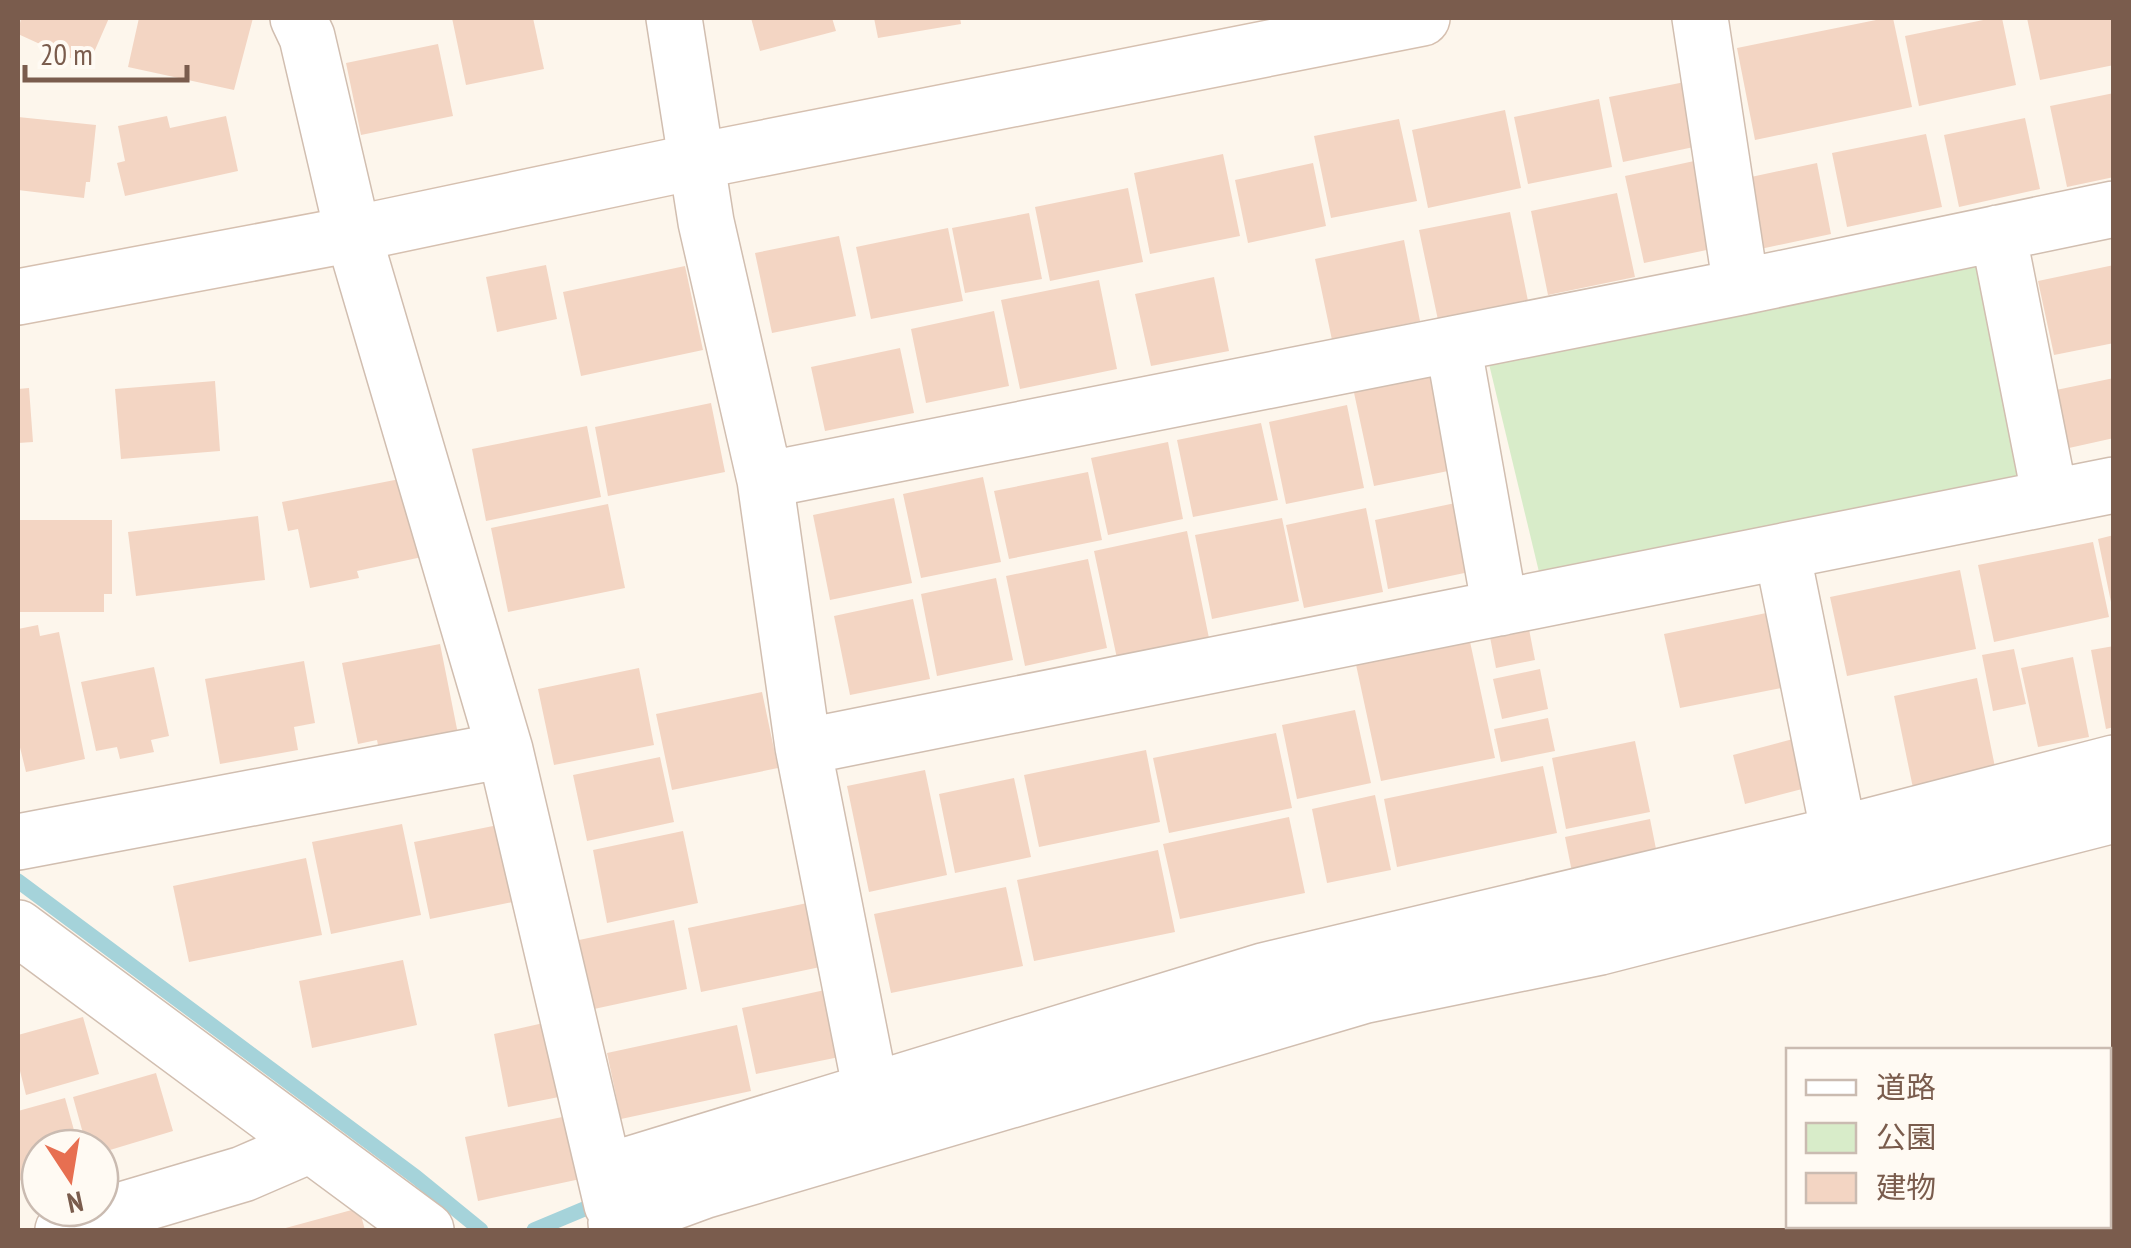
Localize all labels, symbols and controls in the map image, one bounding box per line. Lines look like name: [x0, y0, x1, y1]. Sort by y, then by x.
scale bar: [25, 20, 188, 82]
text: 20 m: [40, 34, 93, 73]
legend: [1786, 1048, 2111, 1228]
text: 道路: [1876, 1067, 1936, 1106]
text: 公園: [1876, 1117, 1936, 1156]
north arrow: [20, 1128, 120, 1228]
text: 建物: [1876, 1167, 1936, 1206]
text: N: [64, 1183, 87, 1223]

